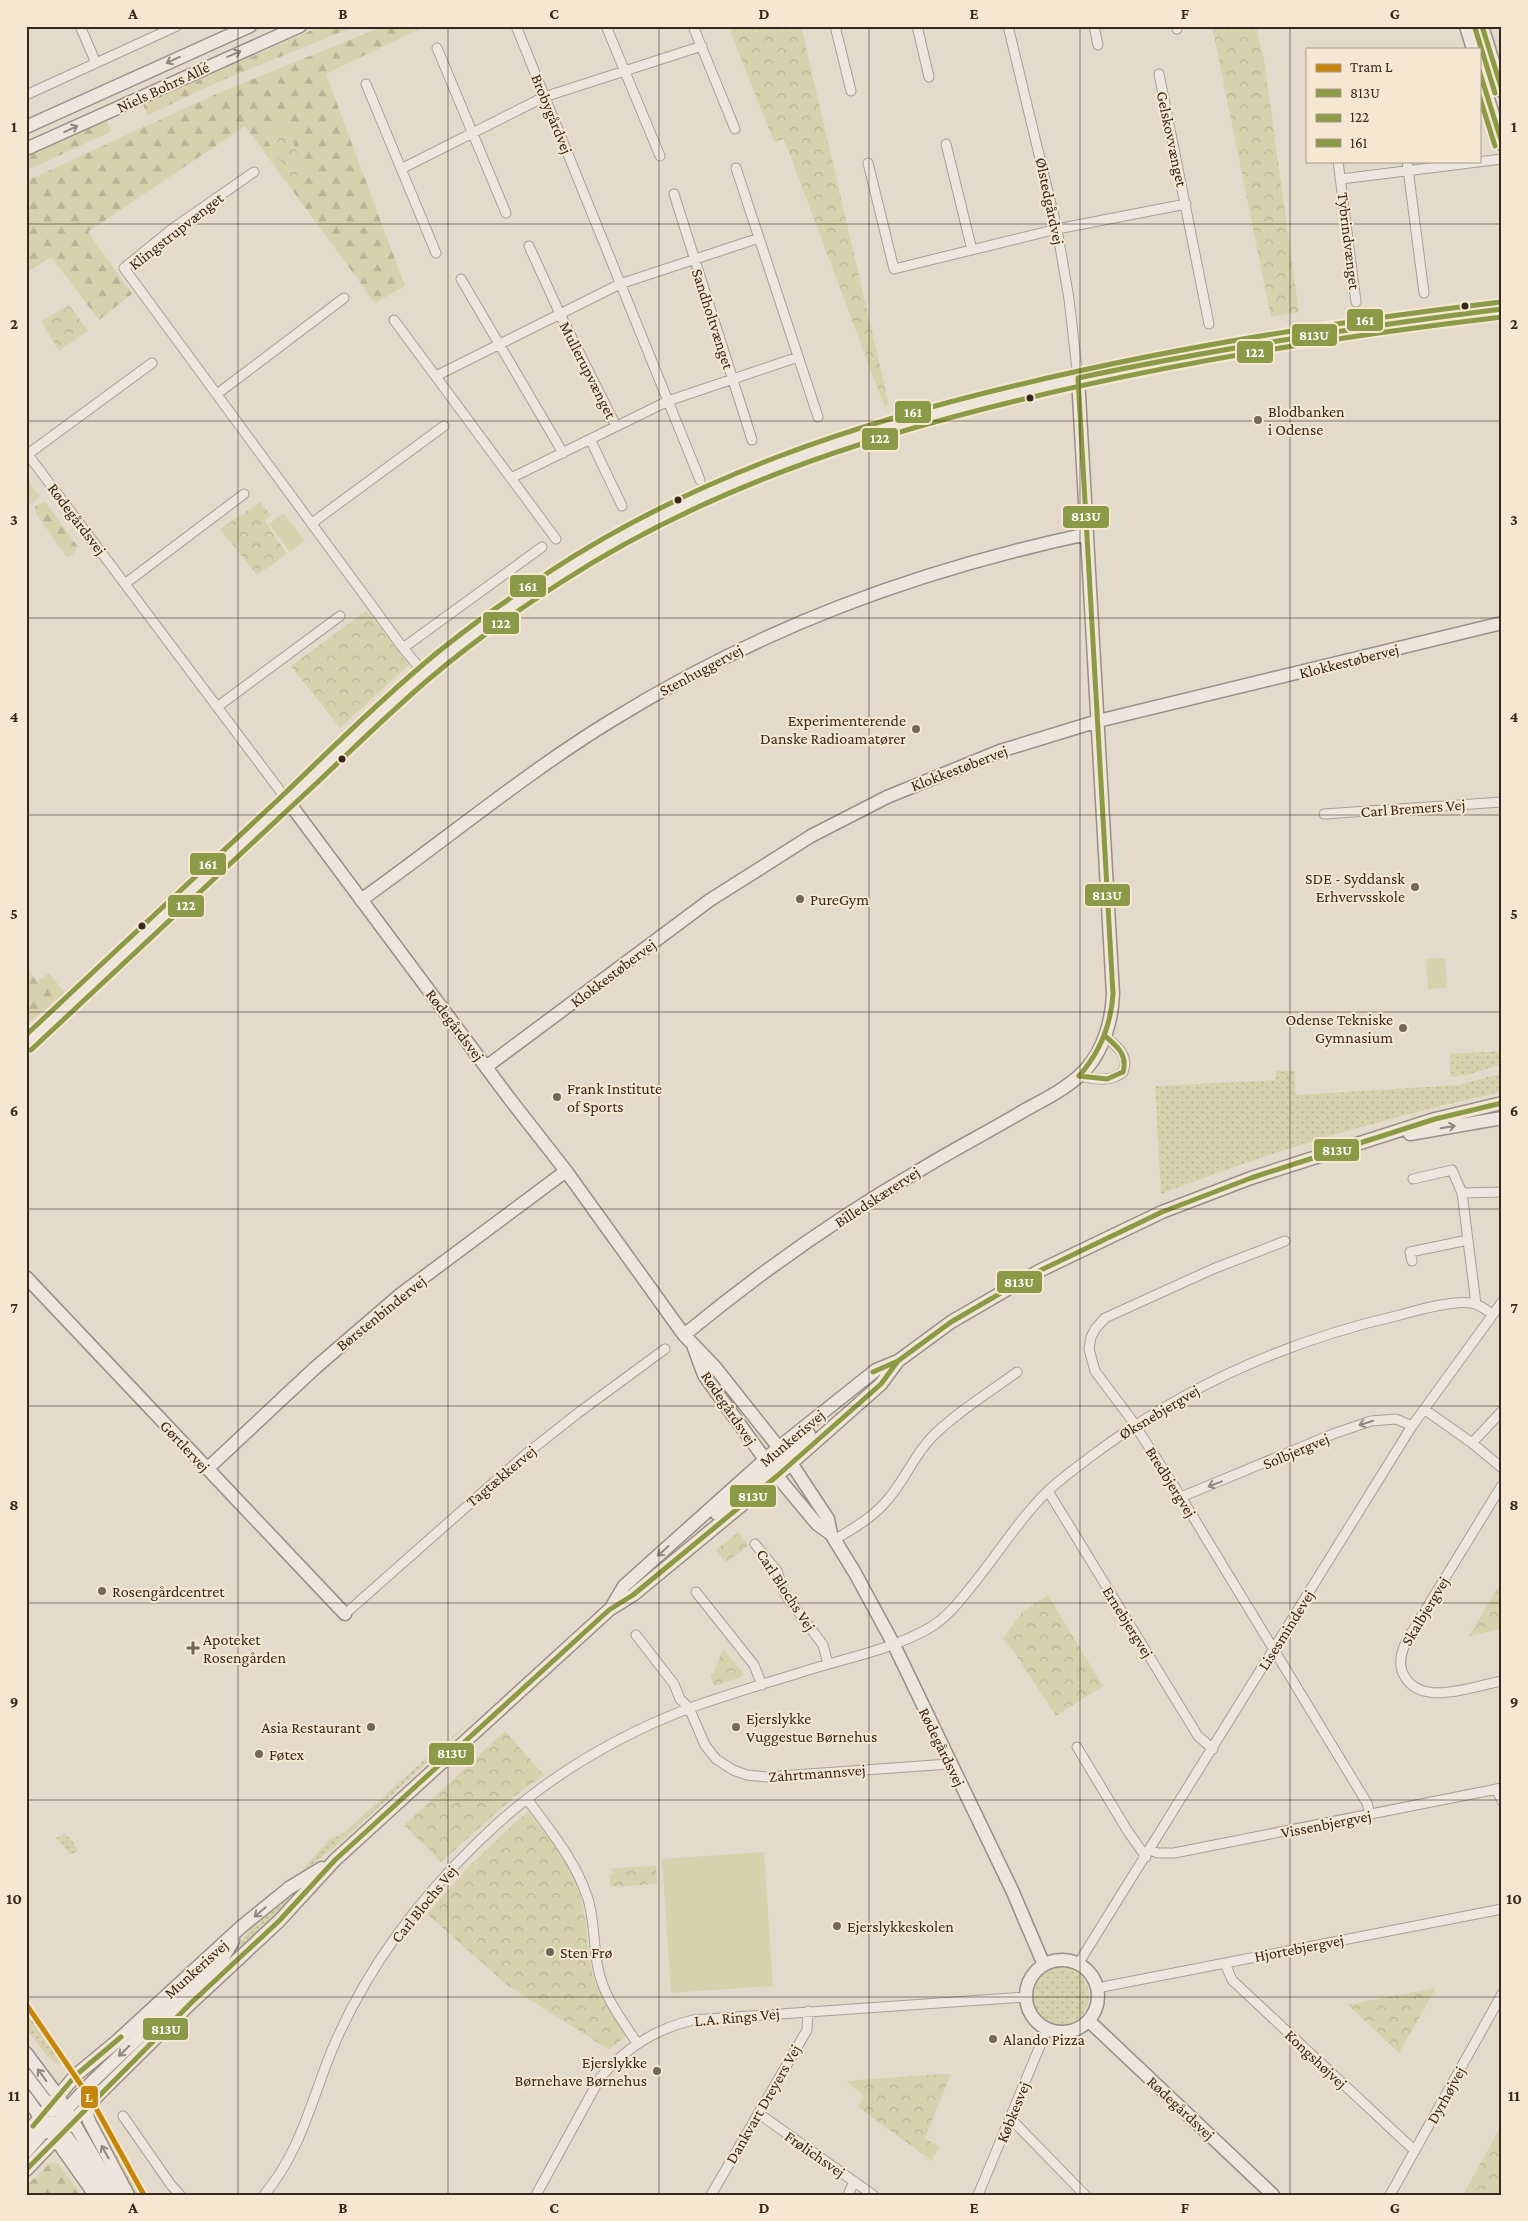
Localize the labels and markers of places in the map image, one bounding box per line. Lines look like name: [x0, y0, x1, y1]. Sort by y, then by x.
unlabelled marker: [1460, 301, 1470, 311]
unlabelled marker: [1025, 393, 1035, 403]
place label: Blodbanken i Odense: [1268, 403, 1345, 438]
marker: Blodbanken i Odense: [1252, 414, 1264, 426]
unlabelled marker: [673, 495, 683, 505]
place label: Experimenterende Danske Radioamatører: [760, 712, 906, 747]
marker: Experimenterende Danske Radioamatører: [910, 723, 922, 735]
unlabelled marker: [337, 754, 347, 764]
place label: SDE - Syddansk Erhvervsskole: [1305, 870, 1405, 905]
marker: SDE - Syddansk Erhvervsskole: [1409, 881, 1421, 893]
place label: PureGym: [810, 891, 869, 909]
marker: PureGym: [794, 893, 806, 905]
unlabelled marker: [137, 921, 147, 931]
place label: Odense Tekniske Gymnasium: [1286, 1011, 1393, 1047]
marker: Odense Tekniske Gymnasium: [1397, 1022, 1409, 1034]
place label: Frank Institute of Sports: [567, 1080, 662, 1116]
marker: Frank Institute of Sports: [551, 1091, 563, 1103]
place label: Rosengårdcentret: [112, 1583, 225, 1601]
marker: Rosengårdcentret: [96, 1585, 108, 1597]
place label: Apoteket Rosengården: [203, 1631, 286, 1667]
marker: Apoteket Rosengården: [187, 1642, 199, 1654]
place label: Ejerslykke Vuggestue Børnehus: [746, 1710, 877, 1746]
place label: Asia Restaurant: [261, 1719, 362, 1736]
marker: Asia Restaurant: [365, 1721, 377, 1733]
marker: Ejerslykke Vuggestue Børnehus: [730, 1721, 742, 1733]
place label: Føtex: [269, 1746, 305, 1763]
marker: Føtex: [253, 1748, 265, 1760]
place label: Ejerslykkeskolen: [847, 1918, 954, 1936]
marker: Ejerslykkeskolen: [831, 1920, 843, 1932]
place label: Sten Frø: [560, 1944, 612, 1961]
marker: Sten Frø: [544, 1946, 556, 1958]
place label: Alando Pizza: [1003, 2031, 1085, 2048]
marker: Alando Pizza: [987, 2033, 999, 2045]
place label: Ejerslykke Børnehave Børnehus: [514, 2054, 647, 2089]
marker: Ejerslykke Børnehave Børnehus: [651, 2065, 663, 2077]

